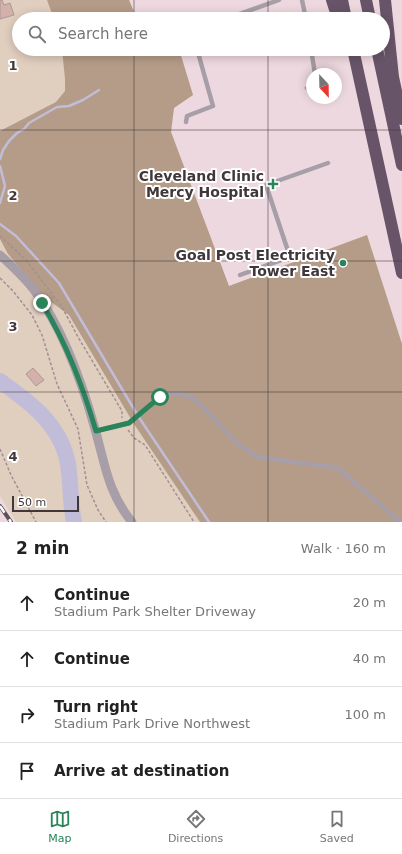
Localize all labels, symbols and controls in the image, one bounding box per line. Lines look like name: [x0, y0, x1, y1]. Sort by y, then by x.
search box: [12, 12, 390, 56]
icon: search: [26, 23, 48, 45]
text: Search here: [58, 25, 148, 43]
text: 1: [8, 58, 18, 73]
north arrow: [306, 68, 342, 104]
place label: Cleveland Clinic Mercy Hospital: [139, 168, 264, 200]
marker: Cleveland Clinic Mercy Hospital: [267, 178, 279, 190]
text: 2: [8, 188, 18, 203]
place label: Goal Post Electricity Tower East: [176, 247, 335, 279]
marker: Goal Post Electricity Tower East: [338, 258, 348, 268]
route end: [33, 294, 51, 312]
text: 3: [8, 319, 18, 334]
route start: [151, 388, 169, 406]
text: 4: [8, 449, 18, 464]
scale bar: [12, 494, 79, 513]
text: 50 m: [18, 496, 46, 509]
text: 2 min: [16, 538, 69, 558]
text: Walk · 160 m: [301, 541, 386, 556]
text: Continue: [54, 586, 130, 604]
icon: ahead: [16, 592, 38, 614]
text: 20 m: [353, 595, 386, 610]
text: Stadium Park Shelter Driveway: [54, 604, 256, 619]
icon: ahead: [16, 648, 38, 670]
text: Continue: [54, 650, 130, 668]
text: 40 m: [353, 651, 386, 666]
text: Turn right: [54, 698, 138, 716]
icon: right: [16, 704, 38, 726]
text: 100 m: [344, 707, 386, 722]
text: Stadium Park Drive Northwest: [54, 716, 250, 731]
icon: arrive: [16, 760, 38, 782]
text: Arrive at destination: [54, 762, 229, 780]
tab: Map: [48, 808, 71, 845]
tab: Directions: [168, 808, 223, 845]
tab: Saved: [320, 808, 354, 845]

